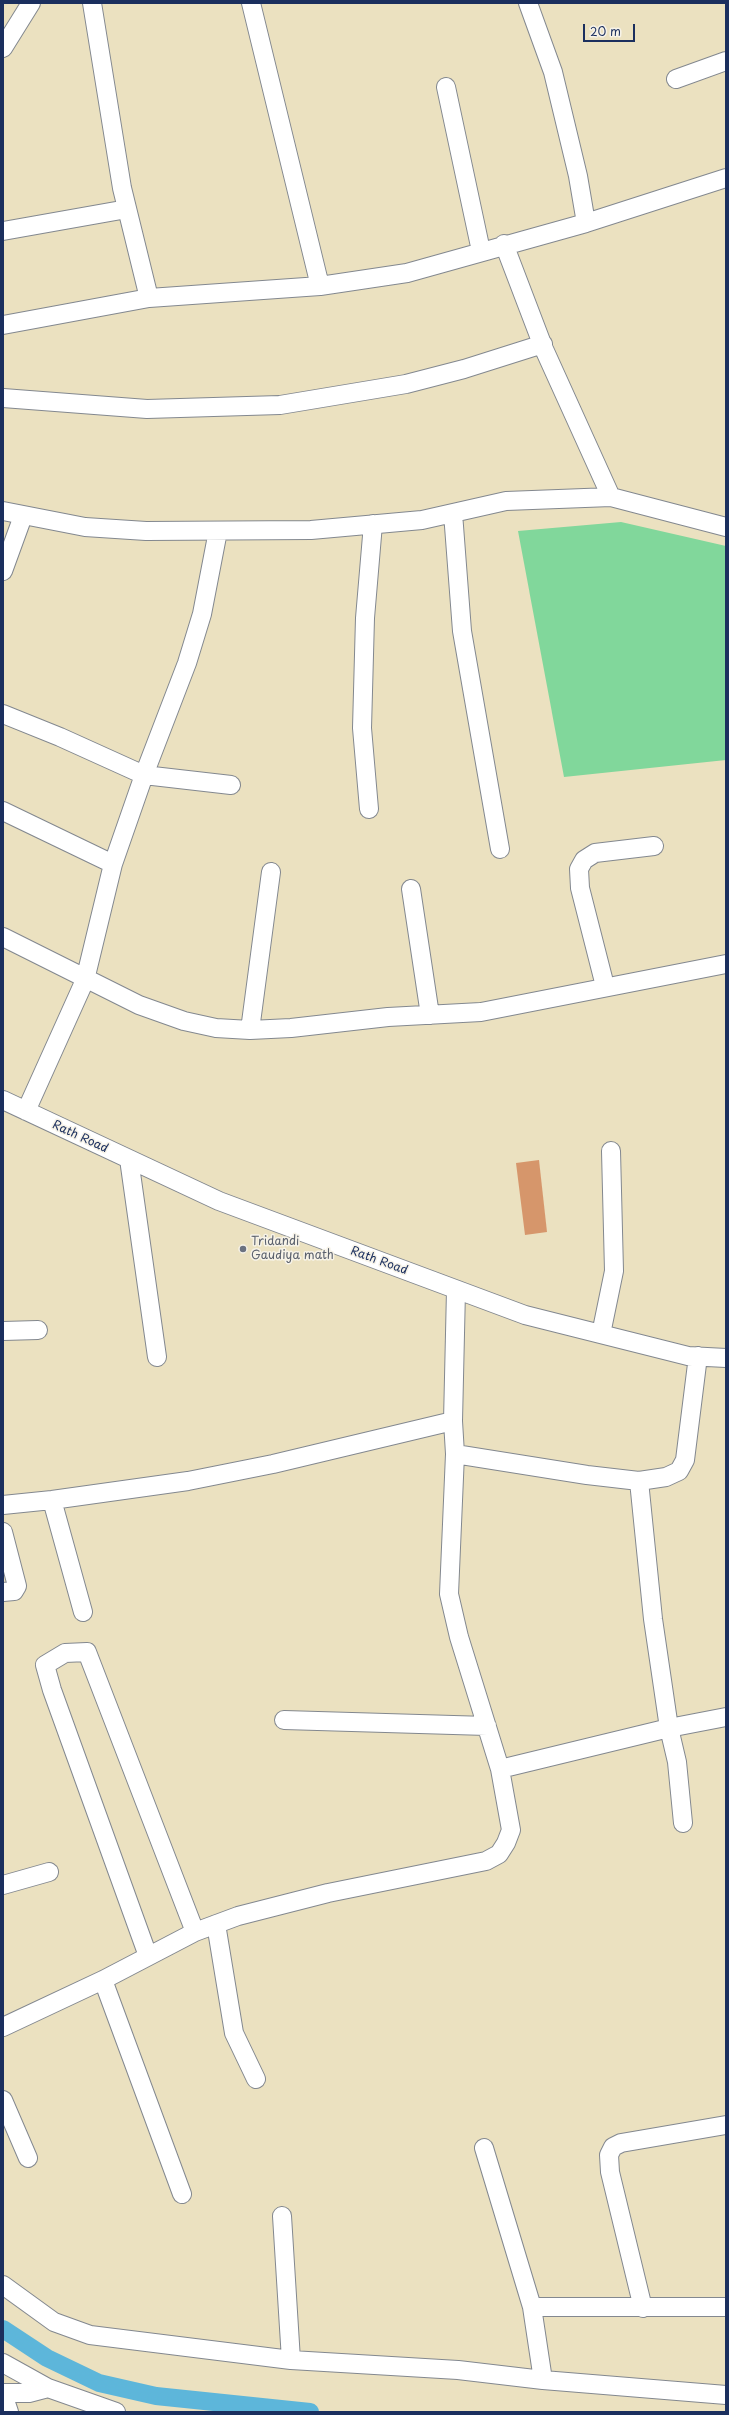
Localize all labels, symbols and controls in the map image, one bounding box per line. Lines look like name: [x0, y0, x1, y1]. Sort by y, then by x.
scale bar: [585, 16, 637, 42]
text: 20 m: [590, 22, 621, 40]
street label: Rath Road: [50, 1118, 110, 1156]
place label: Tridandi Gaudiya math: [251, 1235, 334, 1263]
marker: Tridandi Gaudiya math: [238, 1244, 248, 1254]
street label: Rath Road: [348, 1244, 410, 1278]

